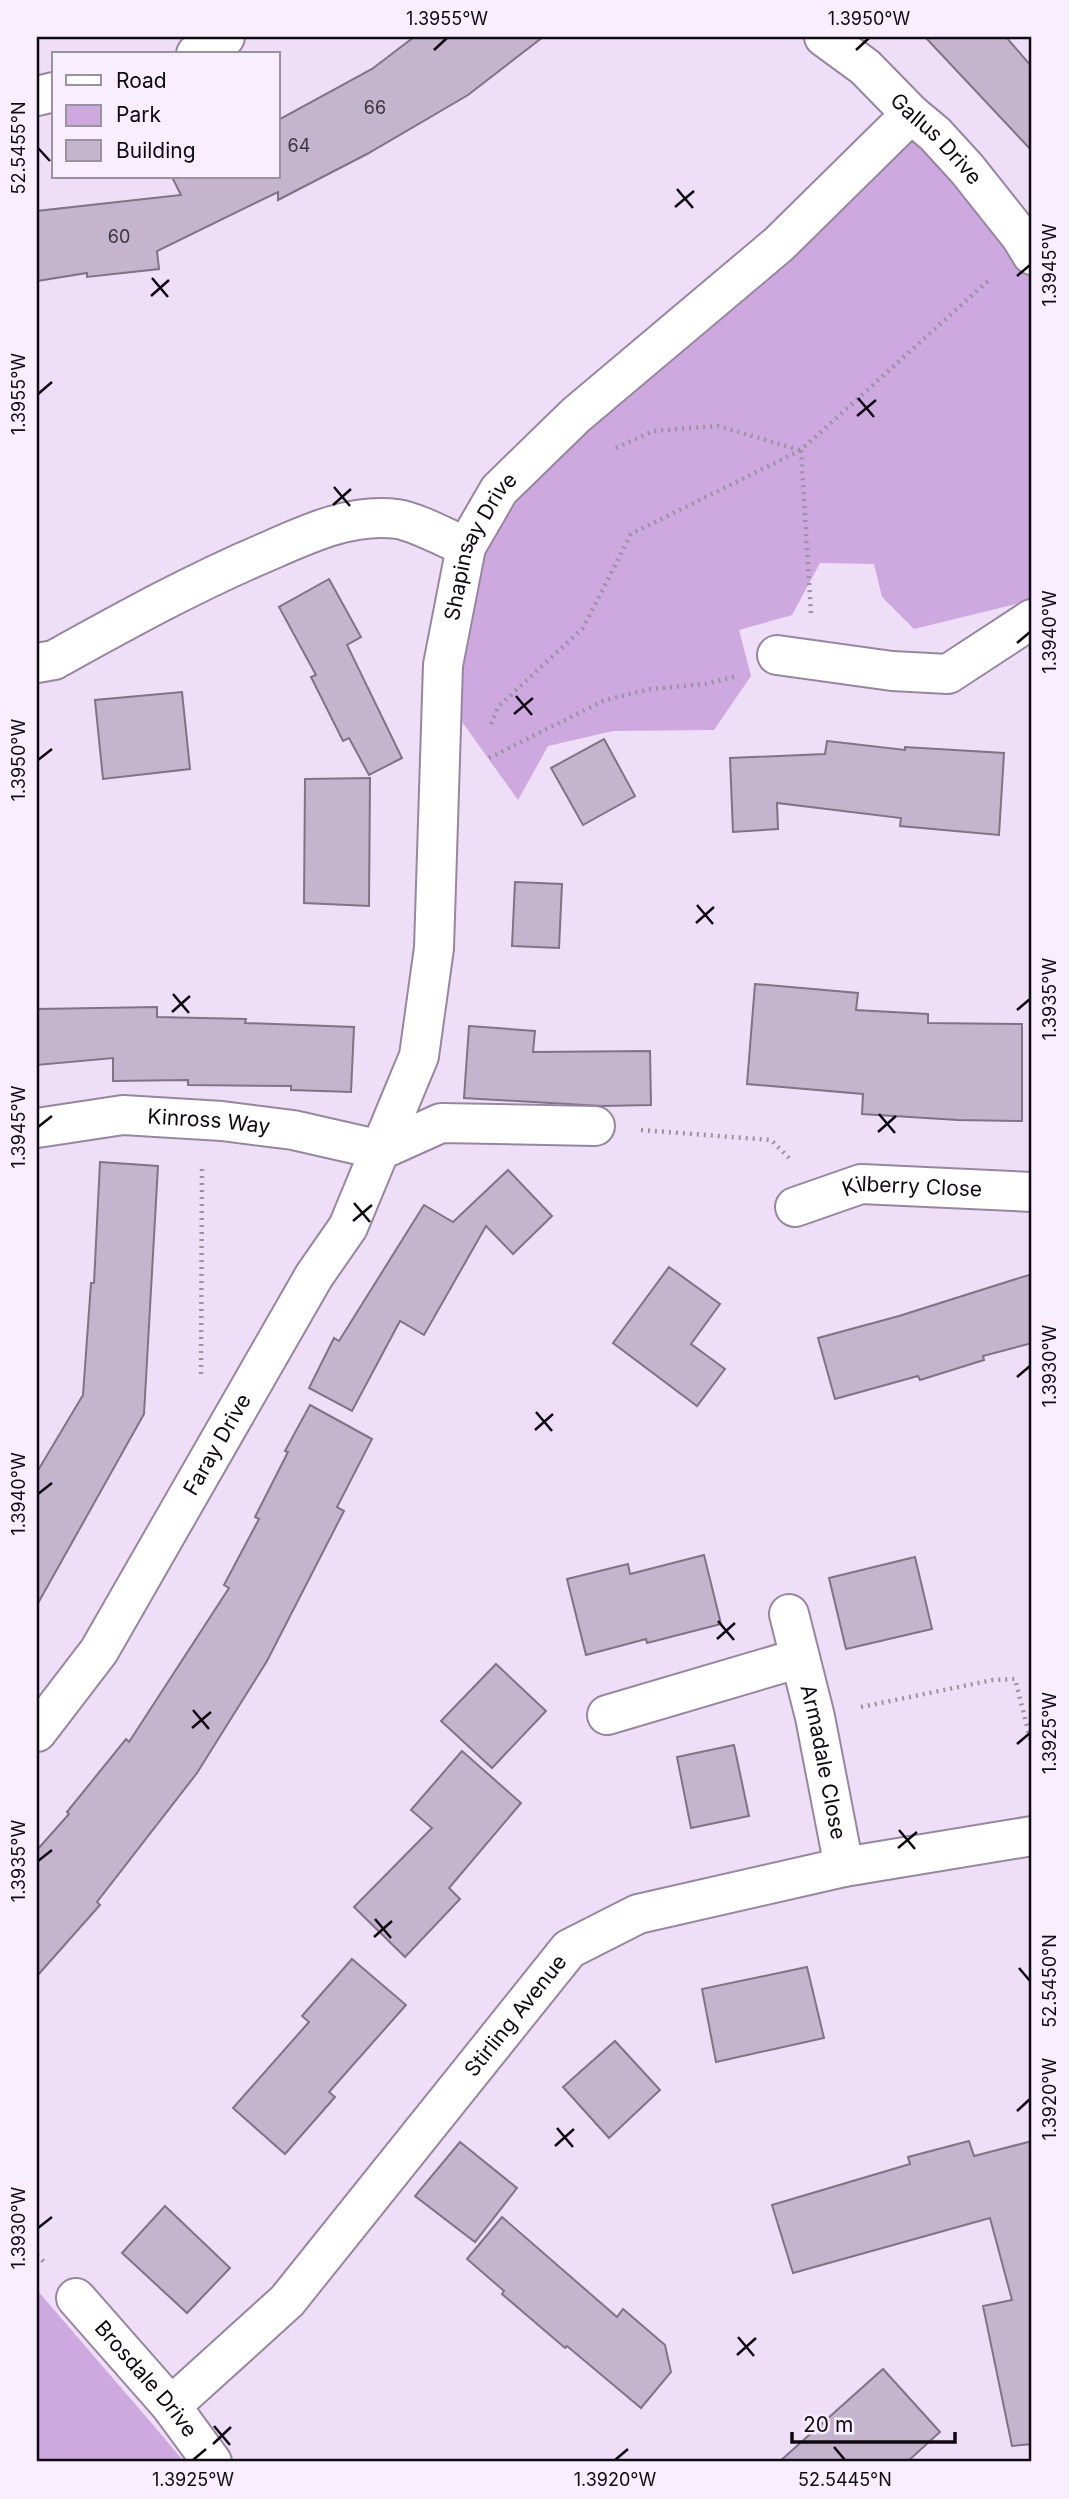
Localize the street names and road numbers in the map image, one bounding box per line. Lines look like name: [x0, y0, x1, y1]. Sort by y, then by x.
street label: Gallus Drive: [886, 88, 987, 189]
street label: Shapinsay Drive: [439, 467, 522, 623]
street label: Kinross Way: [147, 1104, 272, 1139]
street label: Kilberry Close: [839, 1171, 983, 1202]
street label: Faray Drive: [178, 1389, 256, 1499]
street label: Armadale Close: [795, 1682, 851, 1841]
street label: Stirling Avenue: [459, 1949, 571, 2081]
street label: Brosdale Drive: [90, 2315, 203, 2442]

